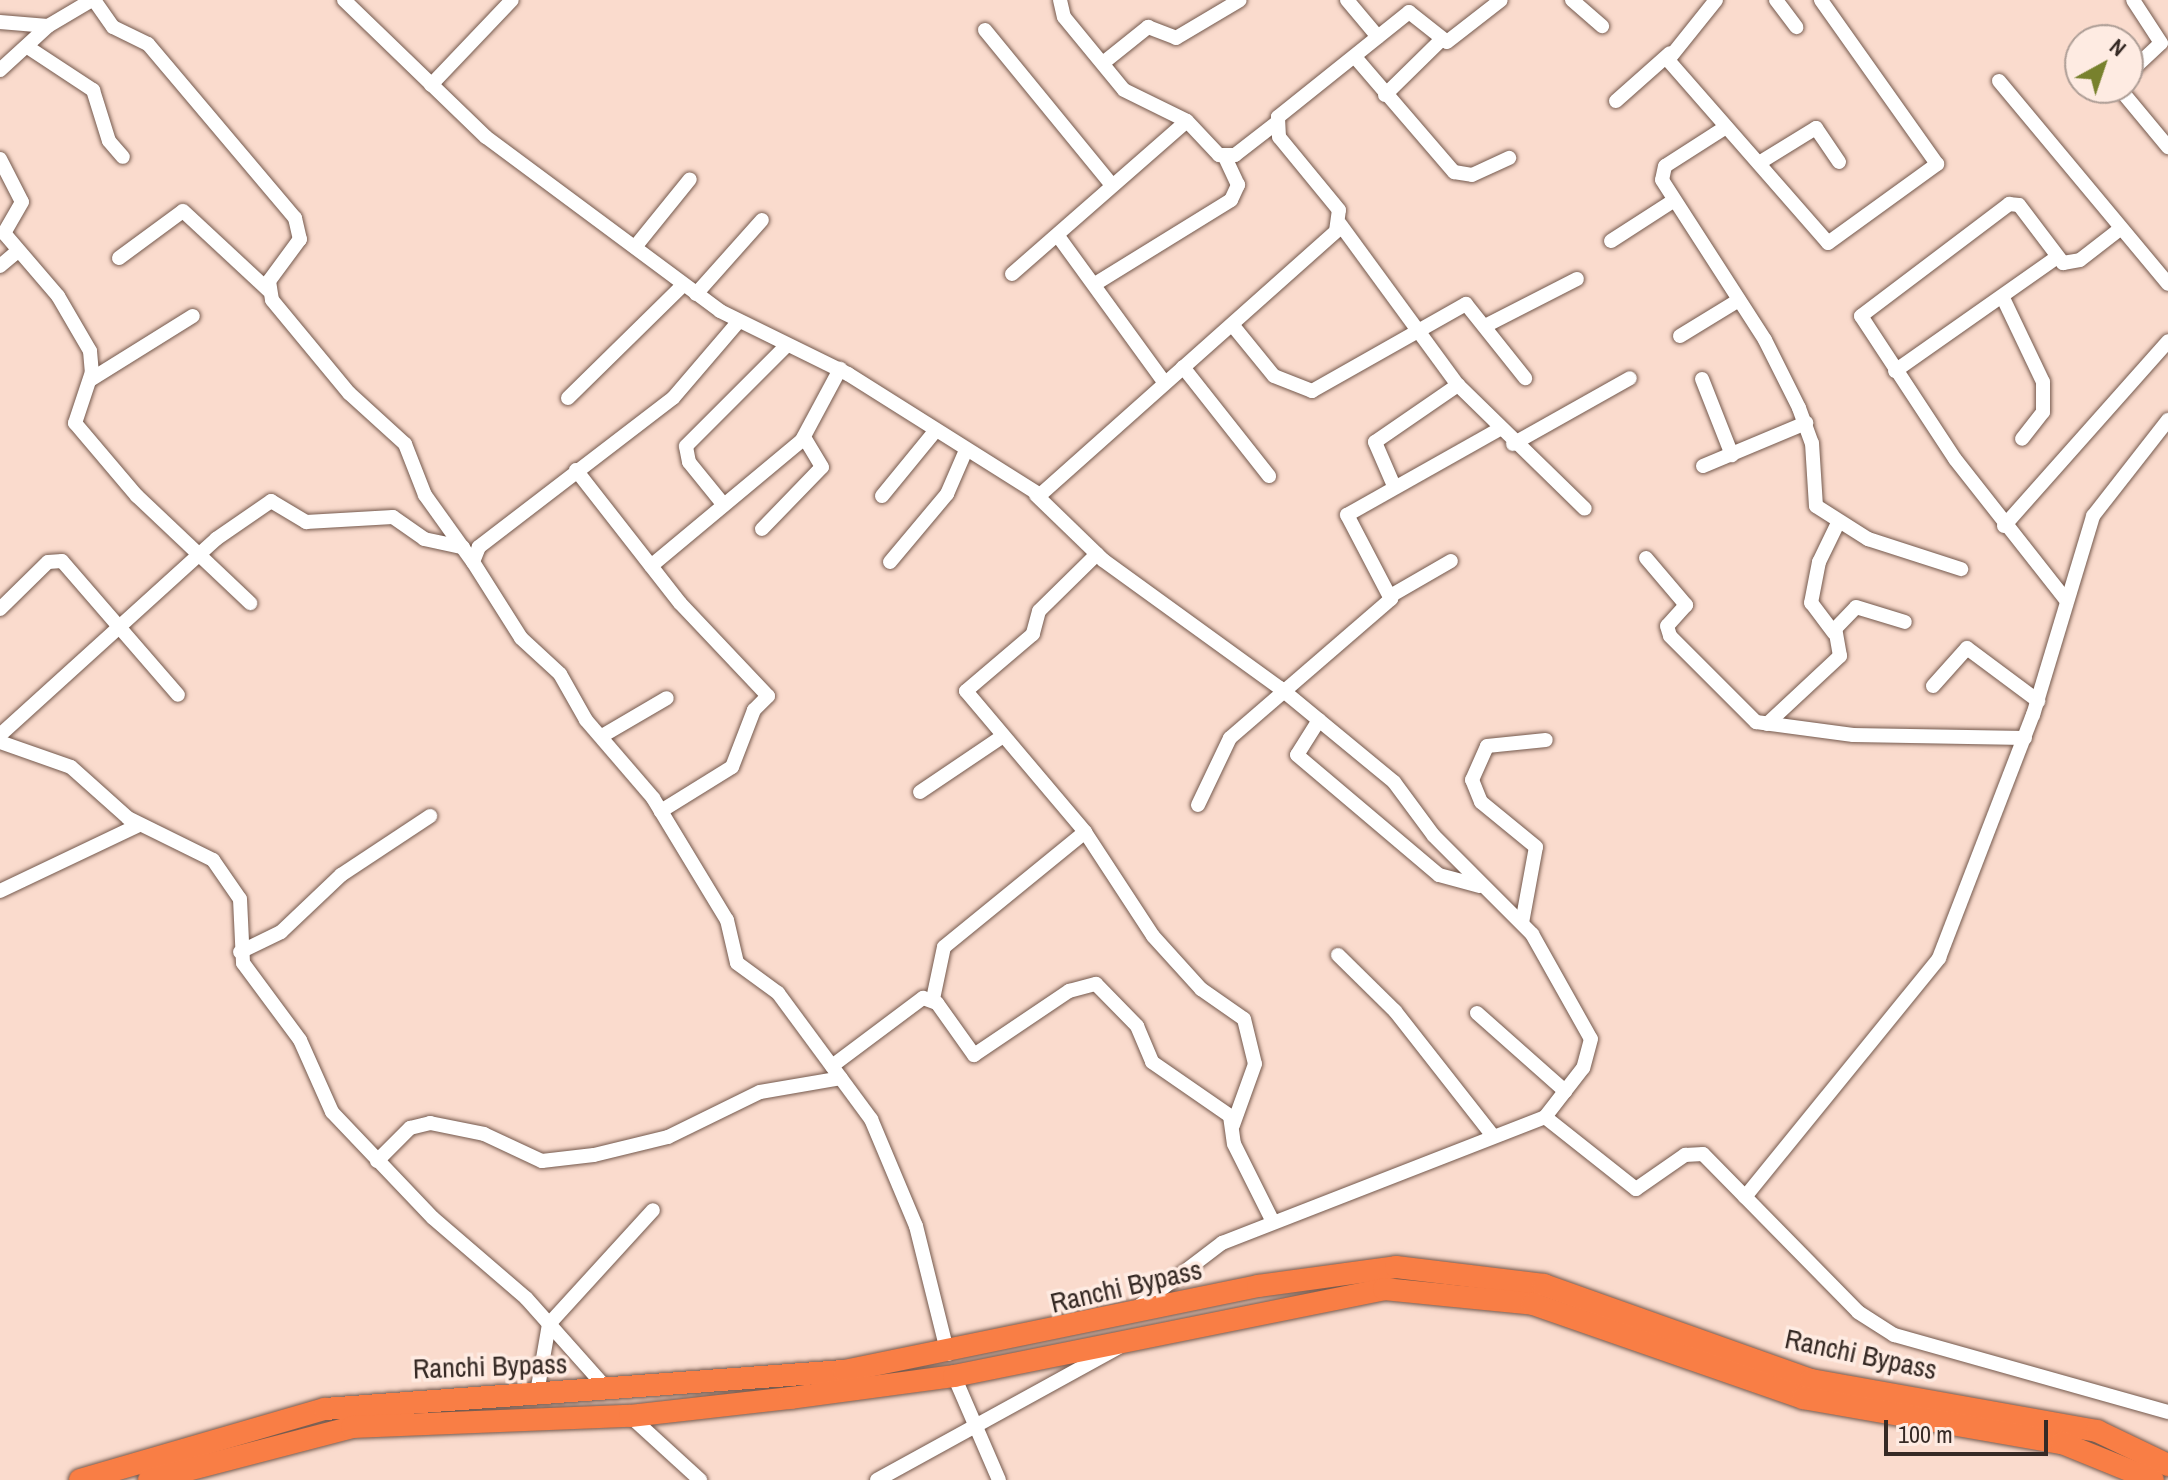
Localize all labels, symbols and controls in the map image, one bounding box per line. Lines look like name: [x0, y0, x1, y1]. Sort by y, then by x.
north arrow: [2064, 24, 2144, 104]
text: N: [2104, 31, 2133, 63]
street label: Ranchi Bypass: [1047, 1252, 1205, 1320]
street label: Ranchi Bypass: [1782, 1322, 1940, 1386]
street label: Ranchi Bypass: [412, 1347, 568, 1385]
scale bar: [1888, 1404, 2052, 1454]
text: 100 m: [1898, 1418, 1953, 1450]

